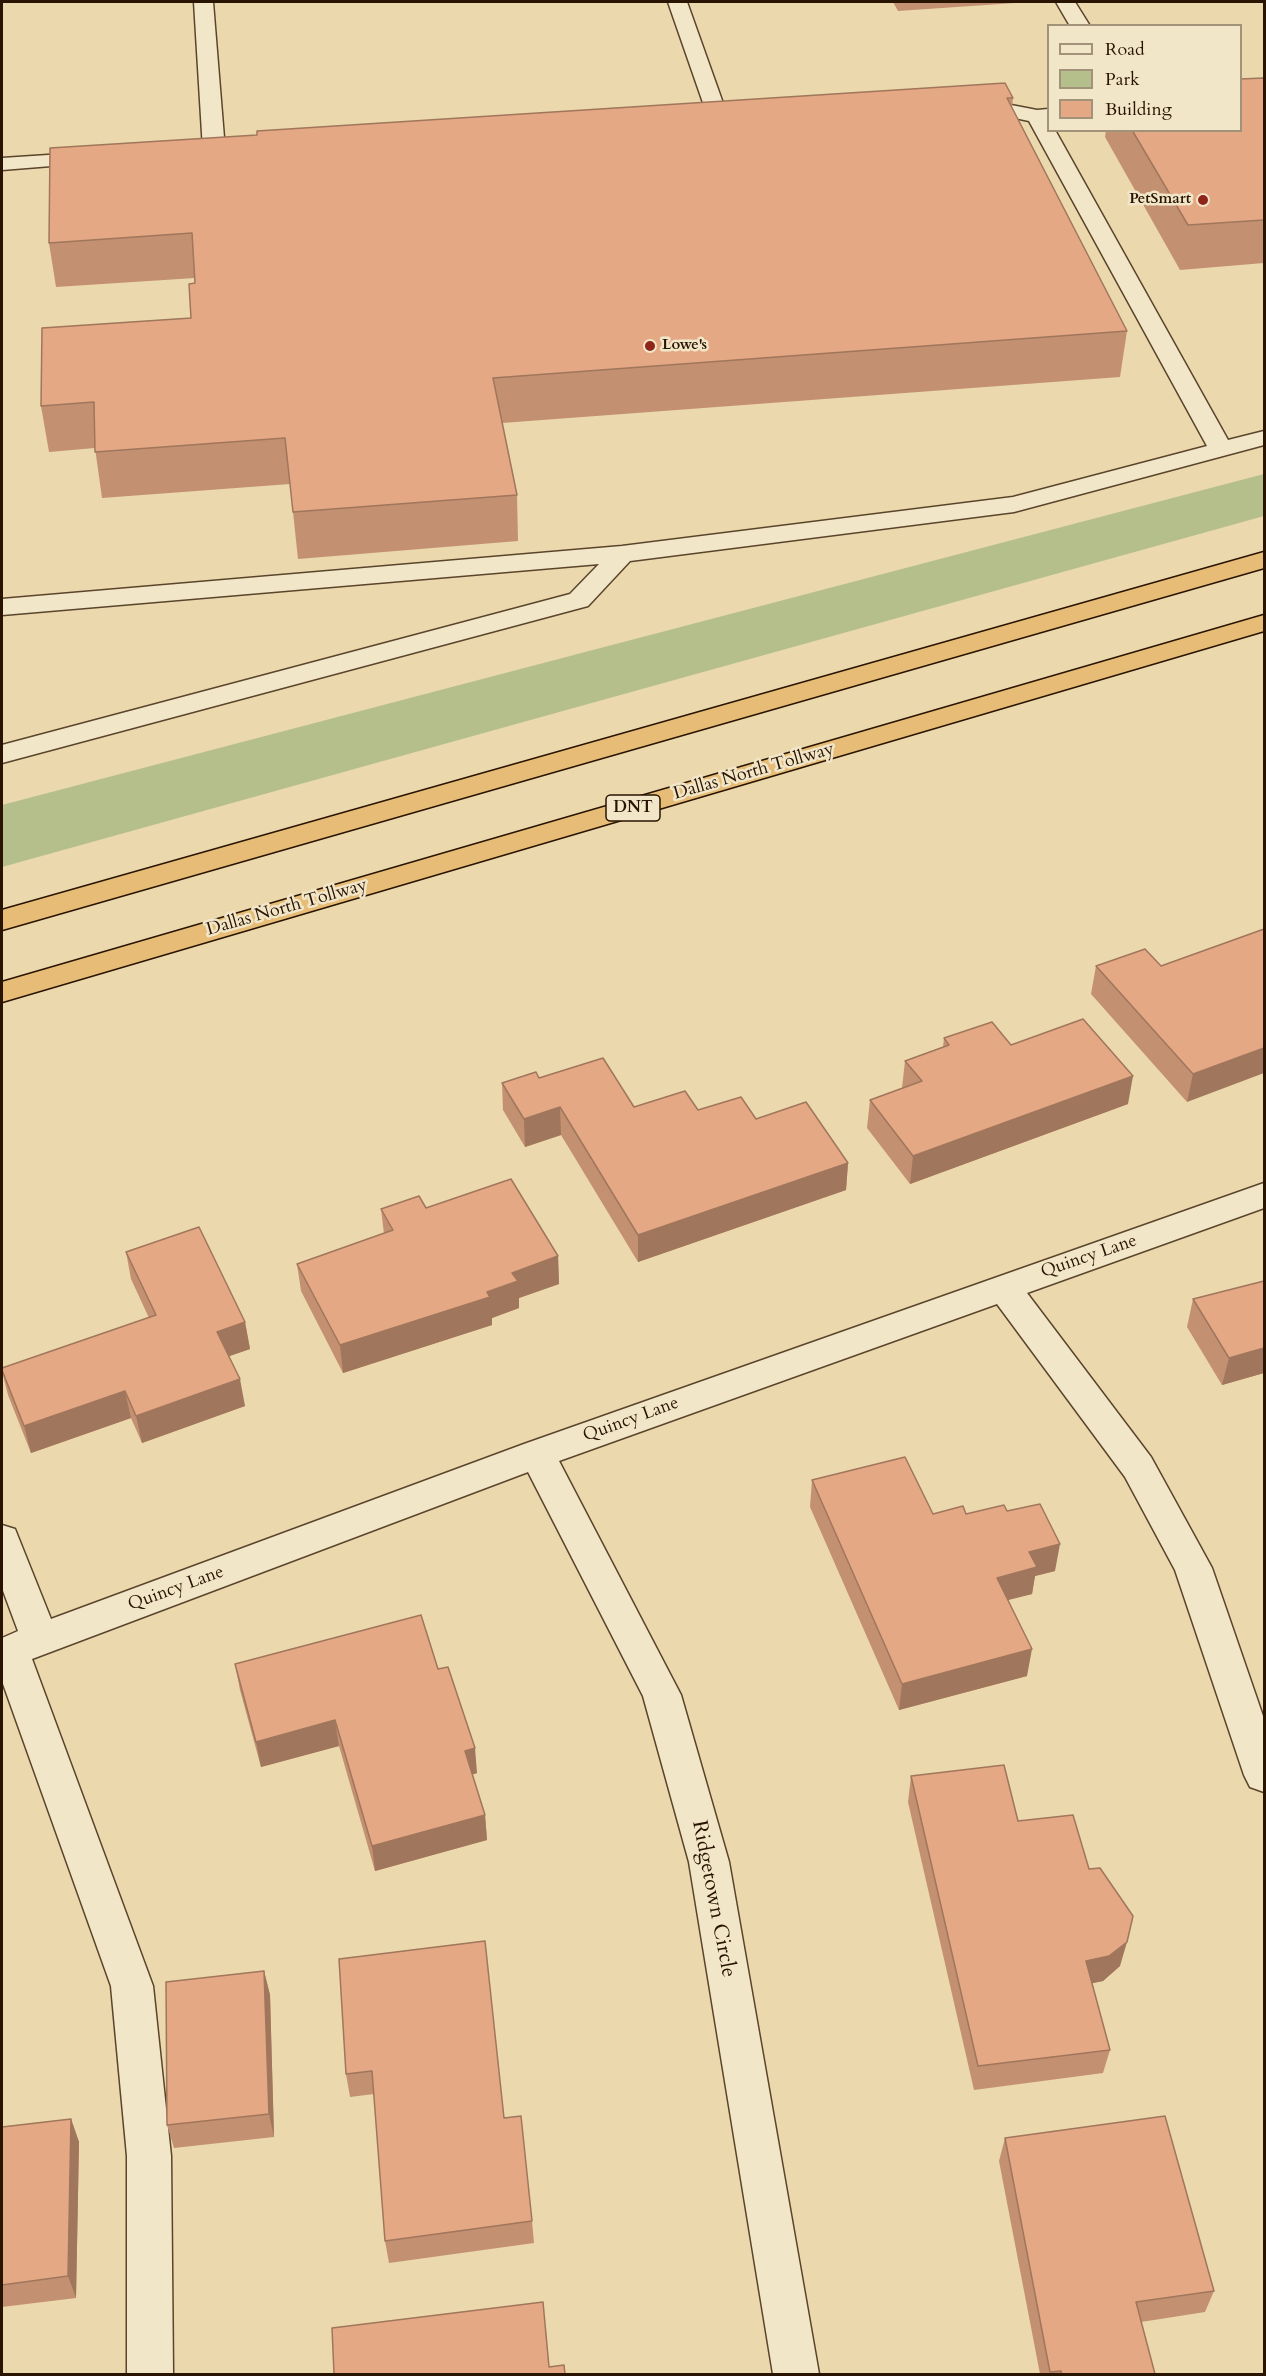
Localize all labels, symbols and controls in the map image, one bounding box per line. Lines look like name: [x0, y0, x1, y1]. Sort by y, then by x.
legend: [1047, 24, 1242, 132]
text: Road: [1105, 37, 1145, 62]
text: Park: [1105, 67, 1140, 92]
text: Building: [1105, 97, 1172, 122]
place label: PetSmart: [1129, 191, 1191, 209]
marker: PetSmart: [1196, 193, 1210, 207]
place label: Lowe's: [662, 337, 707, 355]
marker: Lowe's: [643, 339, 657, 353]
street label: Dallas North Tollway: [671, 739, 837, 805]
road number: DNT: [606, 795, 660, 821]
street label: Dallas North Tollway: [204, 875, 370, 941]
street label: Quincy Lane: [1038, 1230, 1140, 1284]
street label: Quincy Lane: [580, 1393, 682, 1447]
street label: Quincy Lane: [125, 1562, 227, 1616]
street label: Ridgetown Circle: [685, 1818, 741, 1980]

